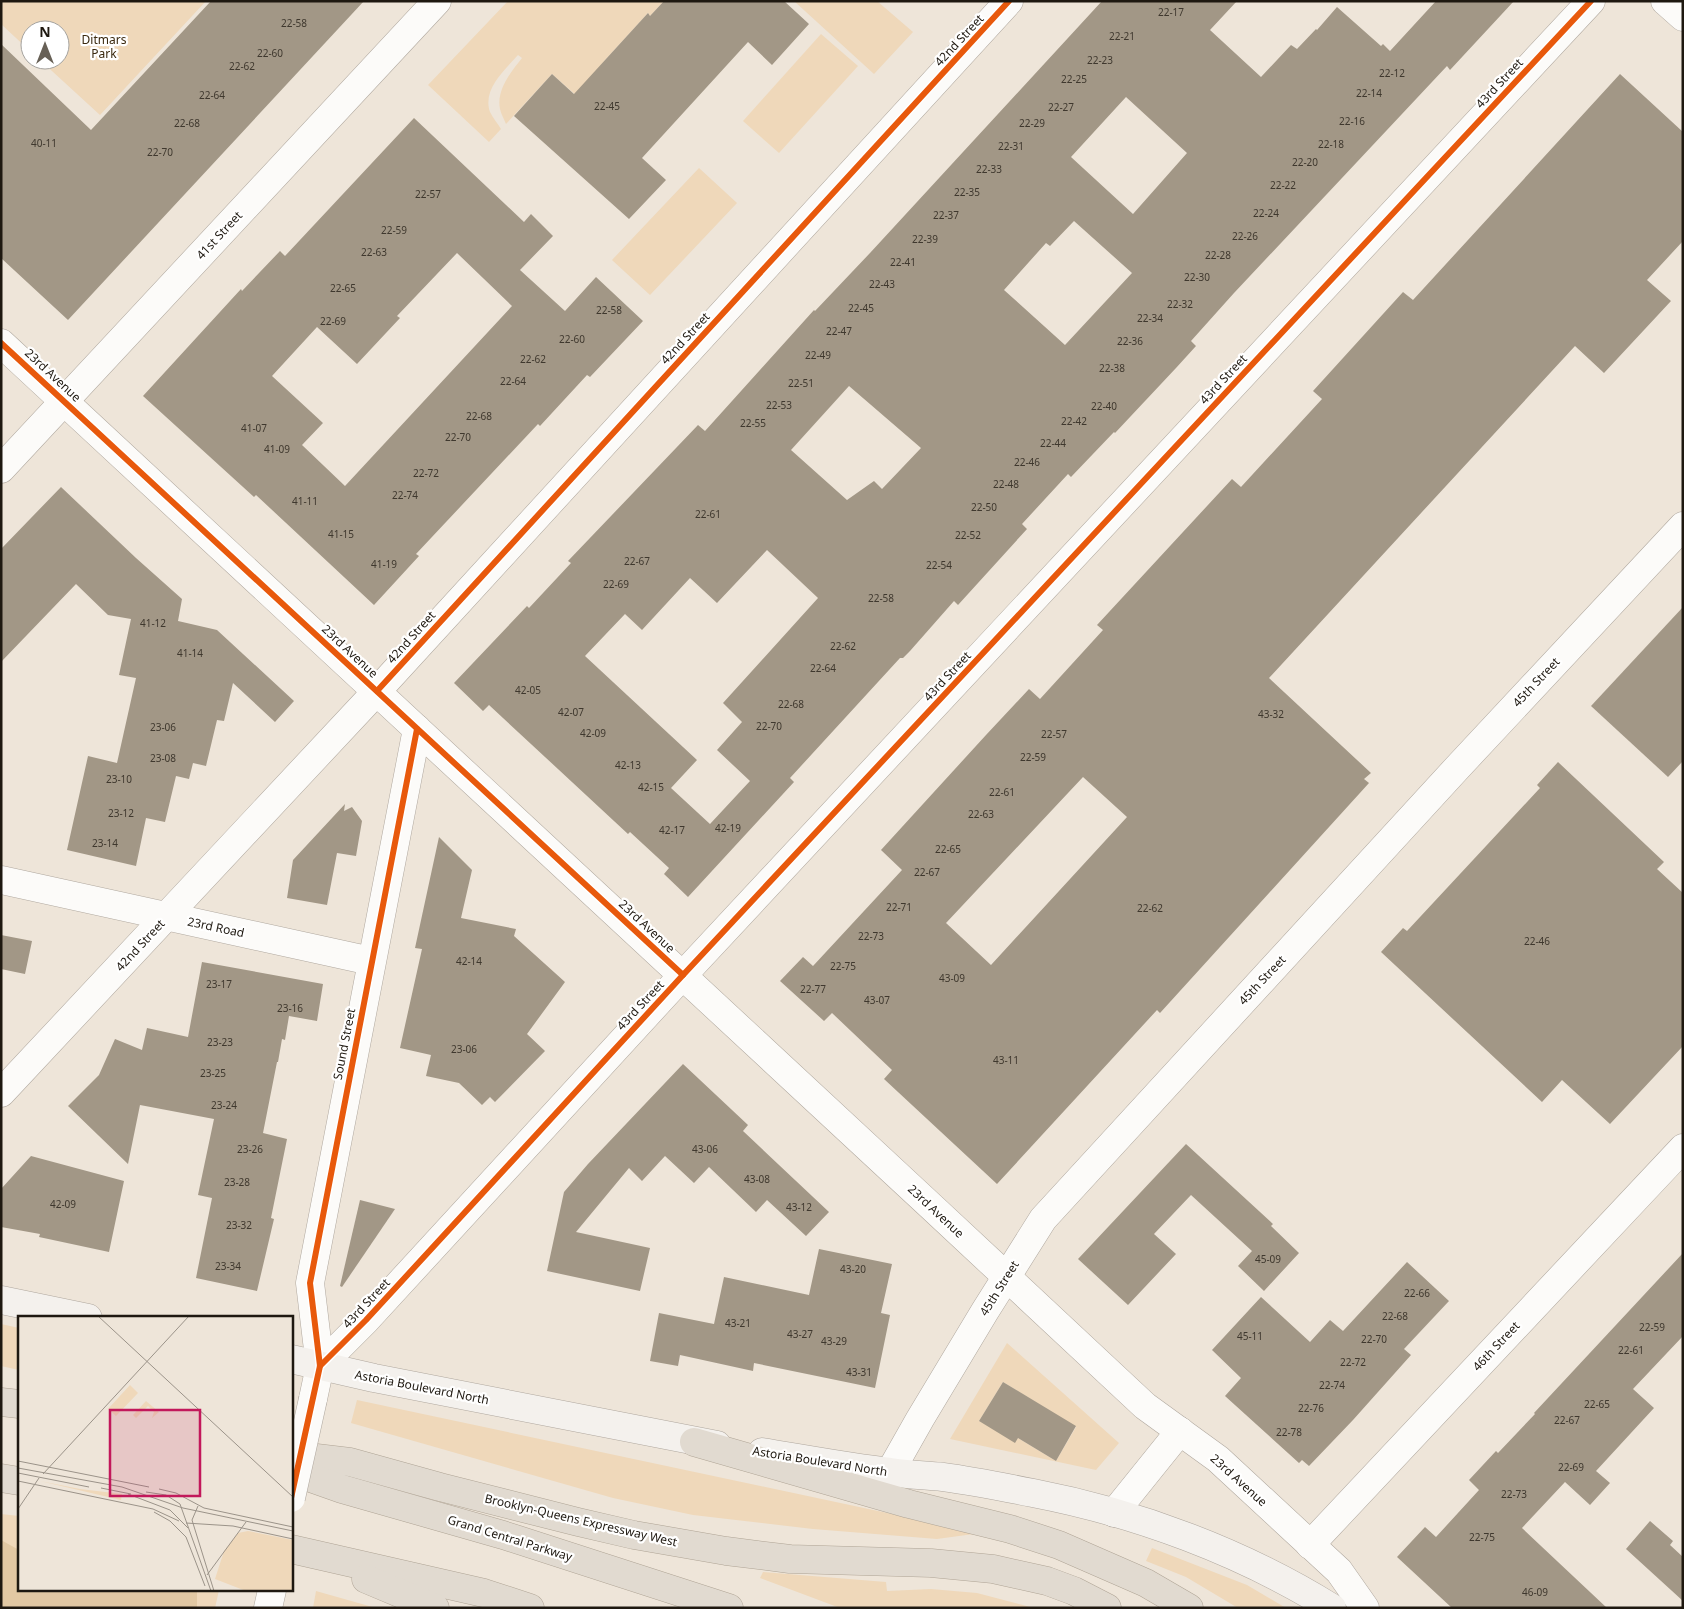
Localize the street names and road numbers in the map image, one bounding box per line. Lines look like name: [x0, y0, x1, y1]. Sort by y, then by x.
street label: 42nd Street: [931, 10, 988, 70]
street label: 43rd Street: [1471, 54, 1527, 112]
street label: 41st Street: [192, 207, 246, 263]
street label: 42nd Street: [657, 308, 714, 368]
street label: 23rd Avenue: [21, 345, 85, 406]
street label: 43rd Street: [1195, 350, 1251, 408]
street label: 42nd Street: [383, 607, 440, 667]
street label: 23rd Avenue: [318, 621, 382, 682]
street label: 43rd Street: [919, 647, 975, 705]
street label: 45th Street: [1509, 653, 1564, 711]
street label: 23rd Avenue: [615, 896, 679, 957]
street label: 23rd Road: [186, 913, 246, 941]
street label: 42nd Street: [112, 915, 169, 975]
street label: 45th Street: [1235, 951, 1290, 1009]
street label: 43rd Street: [612, 976, 668, 1034]
street label: Sound Street: [329, 1006, 359, 1081]
street label: 23rd Avenue: [904, 1181, 968, 1242]
street label: 45th Street: [975, 1257, 1023, 1319]
street label: 43rd Street: [338, 1274, 394, 1332]
street label: 46th Street: [1469, 1317, 1524, 1375]
street label: Astoria Boulevard North: [354, 1366, 490, 1408]
street label: Astoria Boulevard North: [751, 1442, 889, 1480]
street label: 23rd Avenue: [1207, 1450, 1271, 1510]
street label: Brooklyn-Queens Expressway West: [483, 1490, 680, 1551]
street label: Grand Central Parkway: [446, 1511, 575, 1565]

